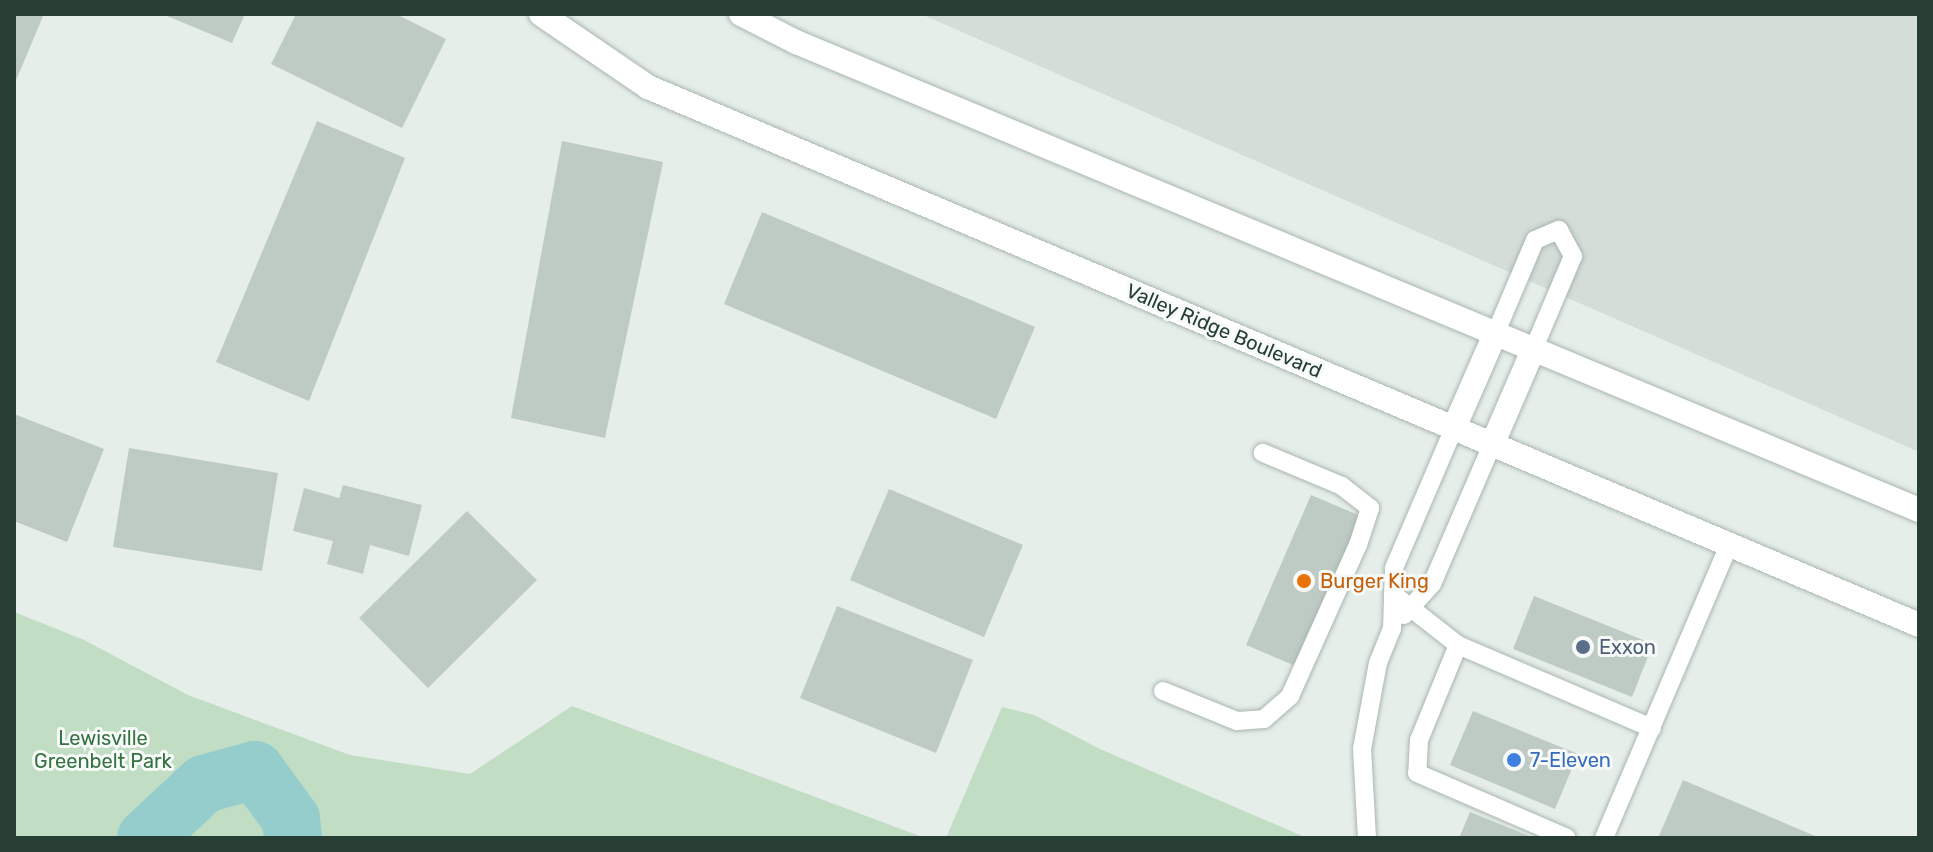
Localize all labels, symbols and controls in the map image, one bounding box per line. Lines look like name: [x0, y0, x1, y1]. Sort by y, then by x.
street label: Valley Ridge Boulevard: [1122, 279, 1326, 383]
place label: Burger King: [1320, 569, 1429, 593]
marker: Burger King: [1295, 572, 1313, 590]
place label: Exxon: [1599, 635, 1656, 659]
marker: Exxon: [1574, 638, 1592, 656]
park label: Lewisville Greenbelt Park: [34, 726, 172, 773]
place label: 7-Eleven: [1530, 748, 1611, 772]
marker: 7-Eleven: [1505, 751, 1523, 769]

